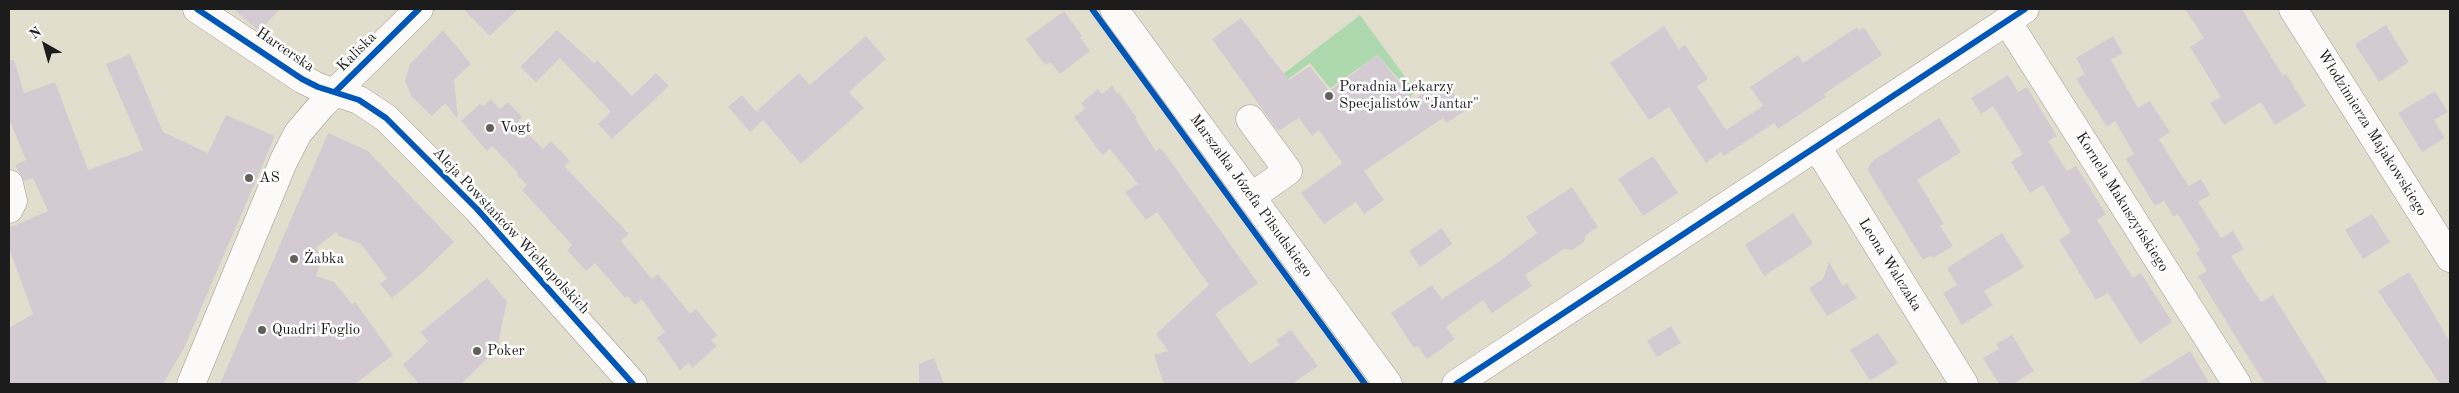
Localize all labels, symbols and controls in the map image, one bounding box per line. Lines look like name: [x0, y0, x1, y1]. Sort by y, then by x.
north arrow: [20, 20, 70, 70]
text: N: [27, 24, 44, 42]
street label: Harcerska: [252, 24, 318, 76]
street label: Kaliska: [333, 28, 381, 76]
street label: Włodzimierza Majakowskiego: [2313, 46, 2431, 220]
place label: Poradnia Lekarzy Specjalistów "Jantar": [1339, 78, 1479, 113]
marker: Poradnia Lekarzy Specjalistów "Jantar": [1323, 90, 1335, 102]
street label: Marszałka Józefa Piłsudskiego: [1186, 111, 1316, 281]
place label: Vogt: [500, 119, 531, 137]
marker: Vogt: [484, 122, 496, 134]
street label: Kornela Makuszyńskiego: [2072, 129, 2172, 275]
street label: Aleja Powstańców Wielkopolskich: [429, 144, 593, 318]
place label: AS: [259, 169, 280, 187]
marker: AS: [243, 172, 255, 184]
street label: Leona Walczaka: [1854, 215, 1926, 315]
place label: Żabka: [304, 250, 344, 268]
marker: Żabka: [288, 253, 300, 265]
place label: Quadri Foglio: [272, 321, 360, 339]
marker: Quadri Foglio: [256, 324, 268, 336]
place label: Poker: [487, 342, 525, 360]
marker: Poker: [471, 345, 483, 357]

